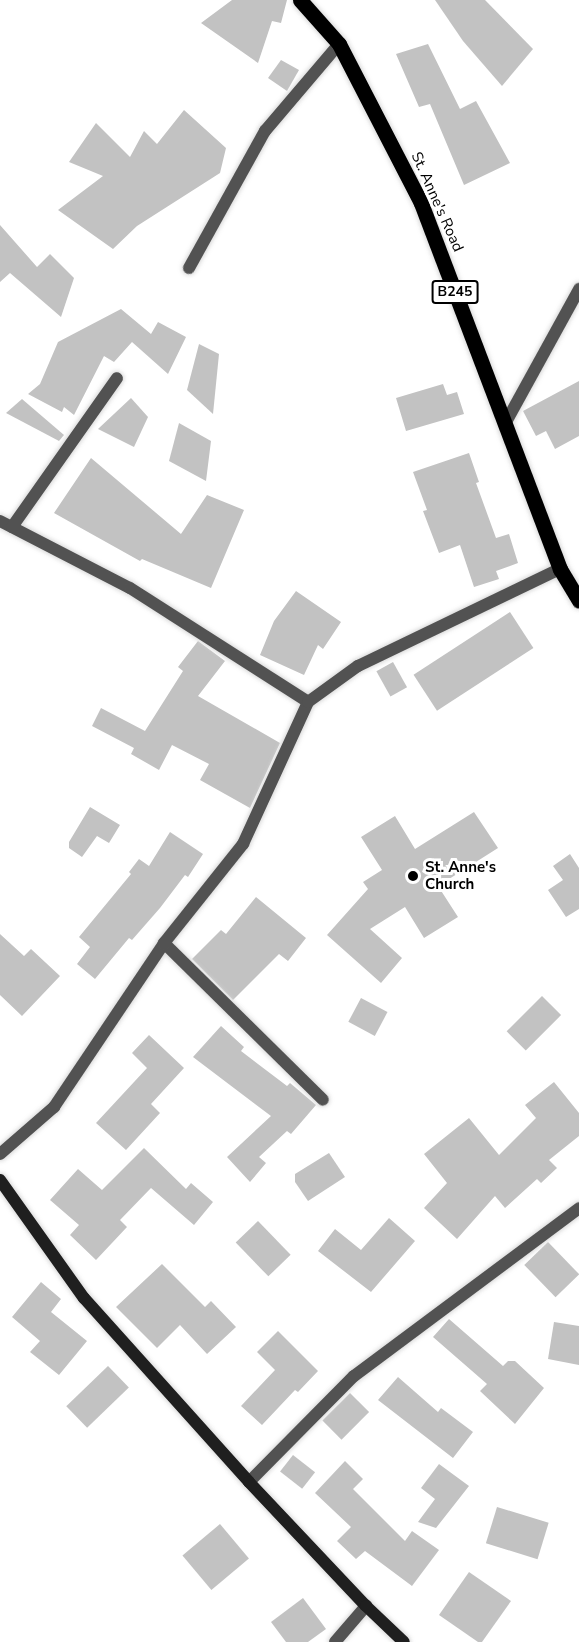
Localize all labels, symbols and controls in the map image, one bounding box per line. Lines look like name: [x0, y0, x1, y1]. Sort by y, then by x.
street label: St. Anne's Road: [407, 149, 467, 255]
road number: B245: [431, 281, 479, 303]
place label: St. Anne's Church: [425, 858, 496, 893]
marker: St. Anne's Church: [406, 869, 420, 883]

